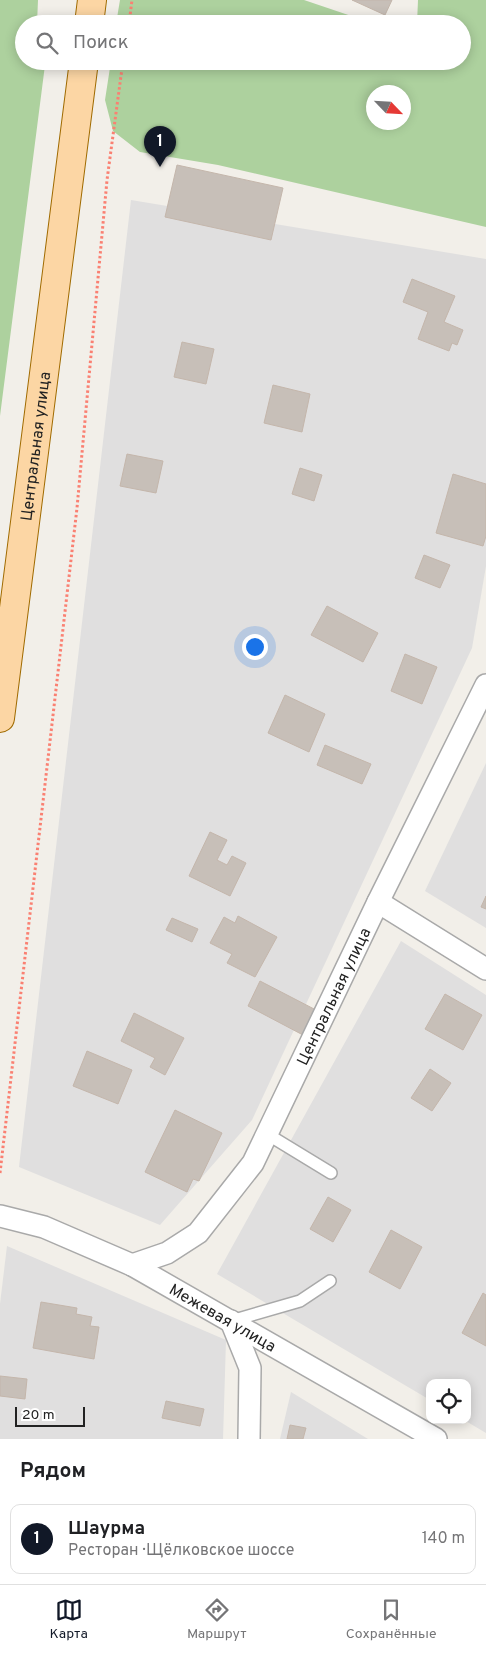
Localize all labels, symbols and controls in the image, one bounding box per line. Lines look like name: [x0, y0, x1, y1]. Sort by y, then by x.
search box: [15, 15, 471, 70]
icon: search: [33, 29, 61, 57]
text: Поиск: [73, 31, 129, 55]
north arrow: [366, 85, 411, 130]
pin: 1: [144, 126, 176, 167]
street label: Центральная улица: [17, 371, 56, 522]
your location: [242, 634, 268, 660]
street label: Центральная улица: [293, 925, 376, 1069]
street label: Межевая улица: [165, 1280, 279, 1357]
map controls: [426, 1379, 471, 1424]
button: locate: [426, 1379, 471, 1424]
scale bar: [15, 1404, 85, 1427]
text: 20 m: [22, 1407, 55, 1424]
text: Рядом: [20, 1458, 86, 1485]
text: Шаурма: [68, 1517, 145, 1541]
text: 1: [34, 1529, 40, 1549]
text: 140 m: [422, 1529, 465, 1549]
text: Ресторан · Щёлковское шоссе: [68, 1541, 294, 1561]
tab: Карта: [50, 1596, 88, 1643]
tab: Маршрут: [187, 1596, 247, 1643]
tab: Сохранённые: [346, 1596, 436, 1643]

